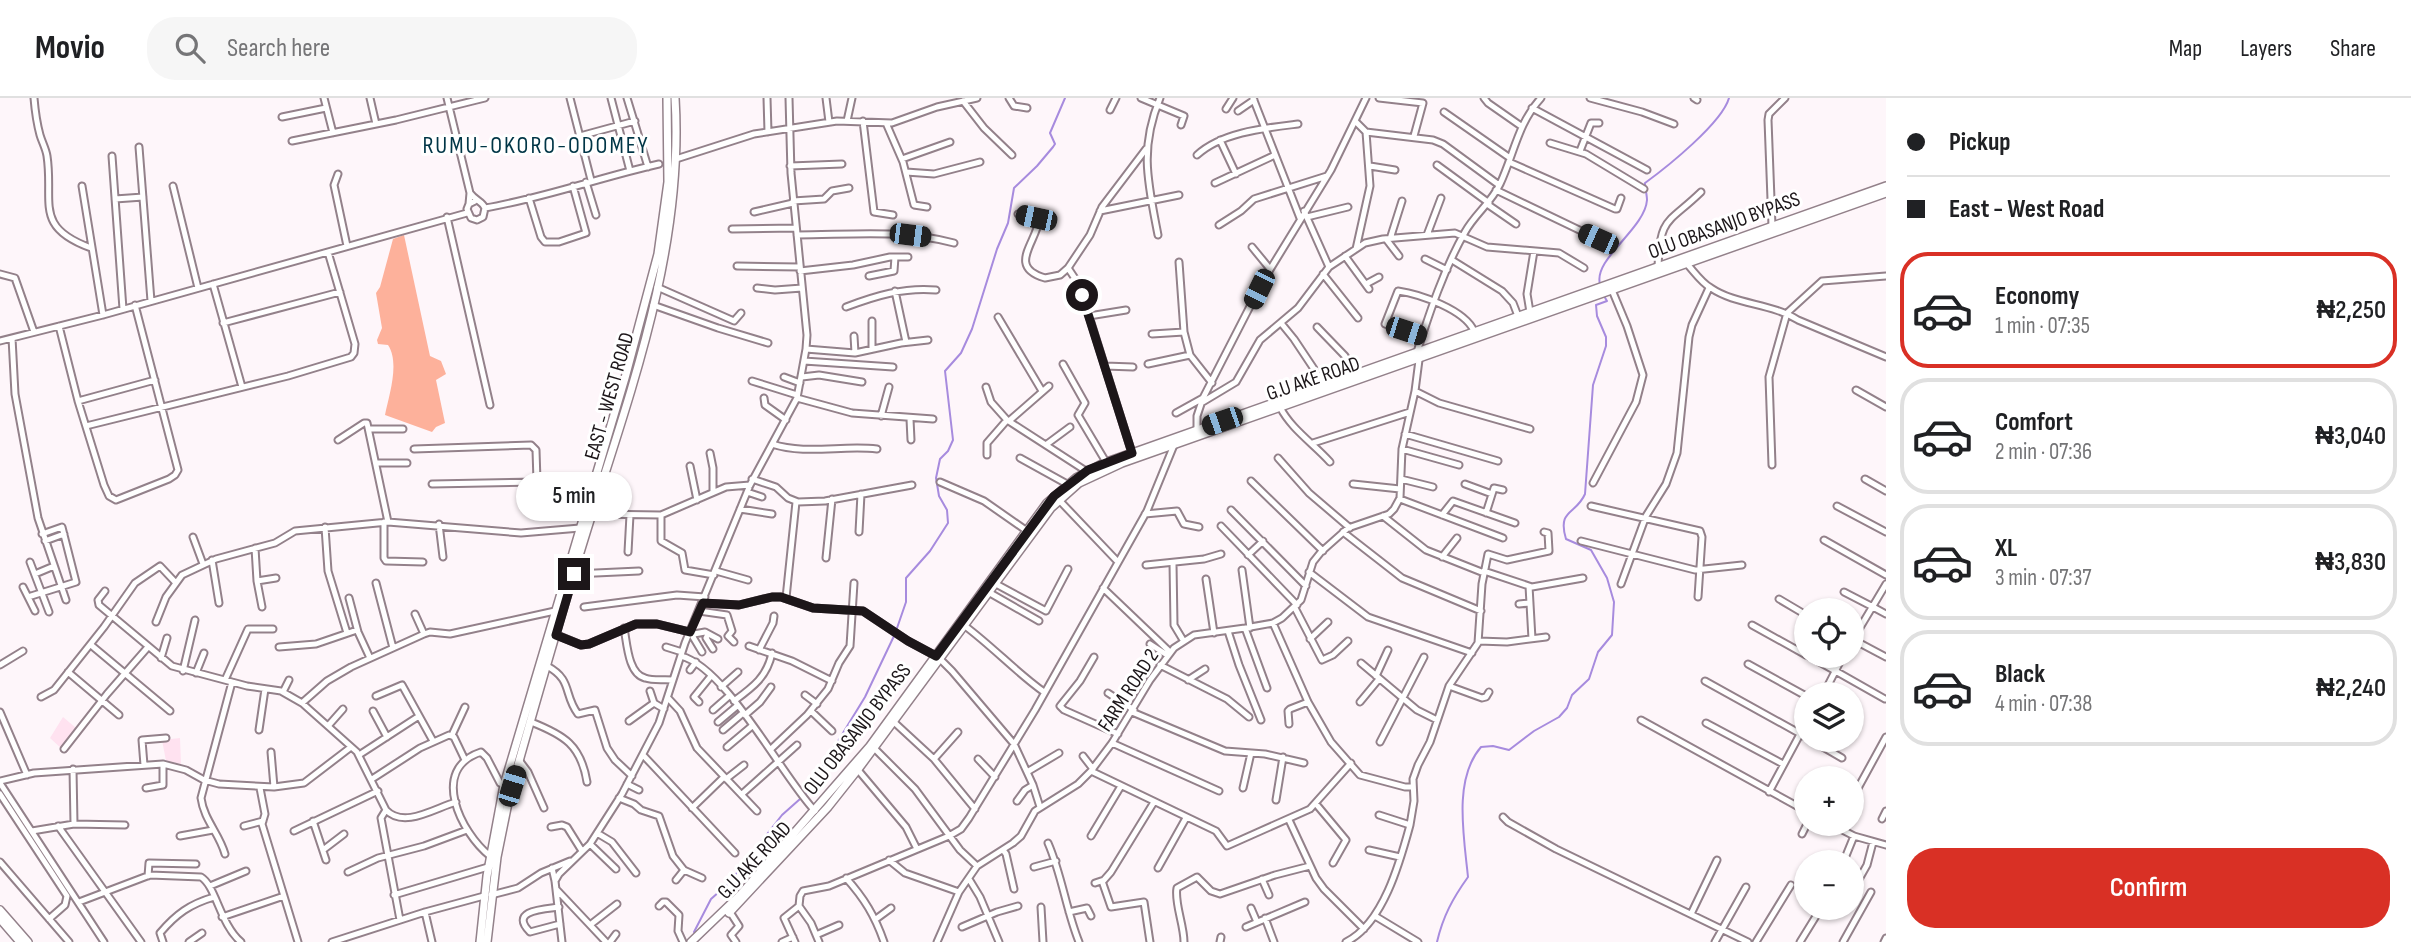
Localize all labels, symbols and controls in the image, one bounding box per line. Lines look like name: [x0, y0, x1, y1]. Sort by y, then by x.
search box: [147, 17, 637, 80]
text: Movio: [35, 28, 105, 68]
icon: search: [171, 29, 209, 67]
text: Search here: [227, 33, 330, 64]
text: Map: [2169, 34, 2202, 63]
text: Layers: [2240, 34, 2292, 63]
text: Share: [2330, 34, 2376, 63]
text: Pickup: [1949, 127, 2011, 158]
district label: RUMU-OKORO-ODOMEY: [422, 131, 650, 160]
street label: OLU OBASANJO BYPASS: [1645, 186, 1804, 265]
text: East - West Road: [1949, 194, 2104, 225]
car: [1014, 203, 1059, 233]
car: [1575, 221, 1622, 257]
car: [888, 222, 933, 248]
car: [1241, 266, 1278, 312]
route start: [1066, 279, 1098, 311]
icon: car: [1911, 279, 1974, 342]
text: Economy: [1995, 281, 2079, 312]
text: ₦2,250: [2316, 295, 2386, 326]
text: 1 min · 07:35: [1995, 312, 2090, 340]
car: [1383, 315, 1430, 347]
street label: EAST - WEST ROAD: [579, 330, 640, 463]
street label: G.U AKE ROAD: [1263, 351, 1363, 406]
car: [1199, 404, 1246, 438]
icon: car: [1911, 405, 1974, 468]
text: Comfort: [1995, 407, 2073, 438]
text: ₦3,040: [2315, 421, 2386, 452]
text: 2 min · 07:36: [1995, 438, 2092, 466]
callout: 5 min: [516, 472, 632, 522]
text: 5 min: [553, 482, 595, 510]
icon: car: [1911, 531, 1974, 594]
text: XL: [1995, 533, 2017, 564]
text: ₦3,830: [2315, 547, 2386, 578]
route end: [558, 558, 590, 590]
text: 3 min · 07:37: [1995, 564, 2092, 592]
map controls: [1794, 598, 1864, 920]
button: locate: [1794, 598, 1864, 668]
street label: FARM ROAD 2: [1092, 644, 1164, 736]
icon: car: [1911, 657, 1974, 720]
street label: OLU OBASANJO BYPASS: [798, 659, 916, 800]
text: Black: [1995, 659, 2045, 690]
text: ₦2,240: [2316, 673, 2386, 704]
button: layers: [1794, 682, 1864, 752]
text: 4 min · 07:38: [1995, 690, 2092, 718]
car: [496, 763, 529, 809]
button: +: [1794, 766, 1864, 836]
street label: G.U AKE ROAD: [712, 816, 797, 904]
button: Confirm: [1907, 848, 2390, 928]
button: −: [1794, 850, 1864, 920]

